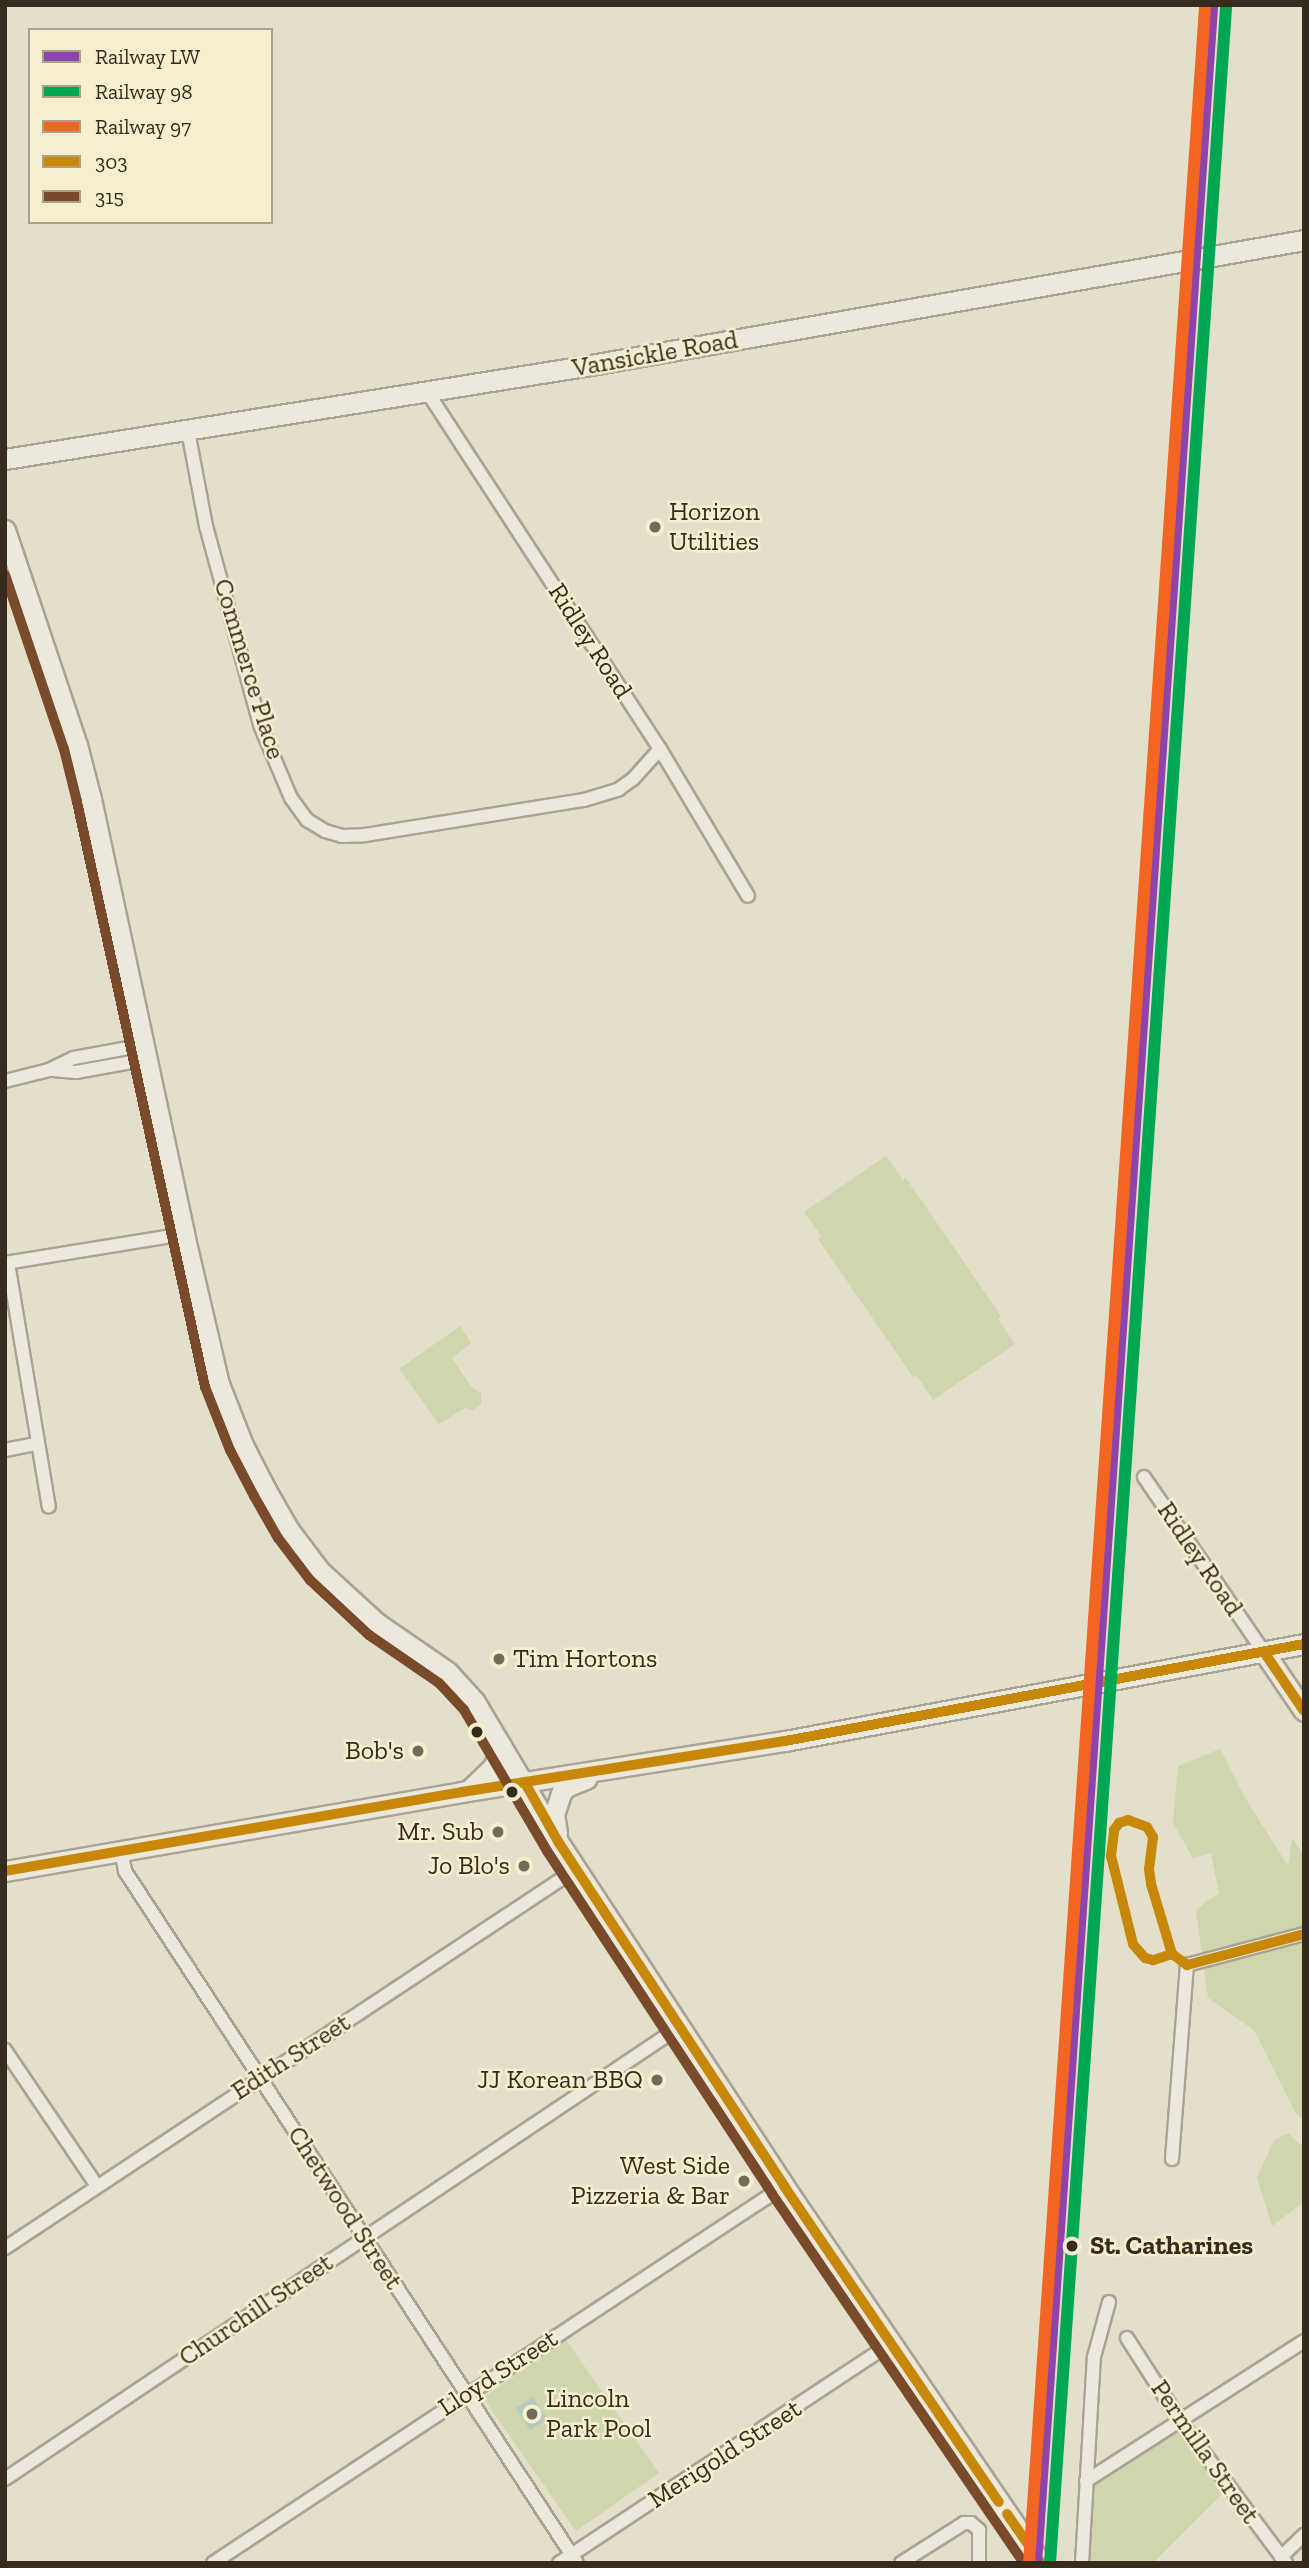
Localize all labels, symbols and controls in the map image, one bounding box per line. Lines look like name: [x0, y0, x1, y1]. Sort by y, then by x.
legend: [28, 28, 273, 224]
text: Railway LW: [95, 44, 200, 69]
text: Railway 98: [95, 79, 193, 104]
text: Railway 97: [95, 114, 191, 139]
text: 303: [95, 149, 128, 174]
text: 315: [95, 184, 124, 209]
street label: Vansickle Road: [570, 324, 740, 384]
place label: Horizon Utilities: [669, 496, 760, 558]
marker: Horizon Utilities: [647, 519, 663, 535]
street label: Commerce Place: [207, 575, 291, 763]
street label: Ridley Road: [541, 577, 639, 705]
street label: Ridley Road: [1150, 1496, 1250, 1622]
place label: Tim Hortons: [513, 1643, 657, 1675]
marker: Tim Hortons: [491, 1651, 507, 1667]
unlabelled marker: [470, 1725, 484, 1739]
place label: Bob's: [345, 1735, 404, 1767]
marker: Bob's: [410, 1743, 426, 1759]
unlabelled marker: [505, 1785, 519, 1799]
place label: Mr. Sub: [397, 1816, 484, 1848]
marker: Mr. Sub: [490, 1824, 506, 1840]
place label: Jo Blo's: [428, 1850, 510, 1882]
marker: Jo Blo's: [516, 1858, 532, 1874]
street label: Edith Street: [226, 2007, 356, 2107]
place label: JJ Korean BBQ: [477, 2064, 643, 2096]
marker: JJ Korean BBQ: [649, 2072, 665, 2088]
street label: Chetwood Street: [281, 2121, 409, 2295]
place label: West Side Pizzeria & Bar: [571, 2150, 730, 2212]
marker: West Side Pizzeria & Bar: [736, 2173, 752, 2189]
place label: St. Catharines: [1090, 2230, 1253, 2262]
marker: St. Catharines: [1060, 2234, 1084, 2258]
street label: Churchill Street: [173, 2247, 339, 2373]
street label: Lloyd Street: [433, 2323, 563, 2423]
street label: Permilla Street: [1144, 2374, 1266, 2530]
place label: Lincoln Park Pool: [546, 2383, 651, 2444]
street label: Merigold Street: [643, 2393, 807, 2515]
marker: Lincoln Park Pool: [524, 2406, 540, 2422]

